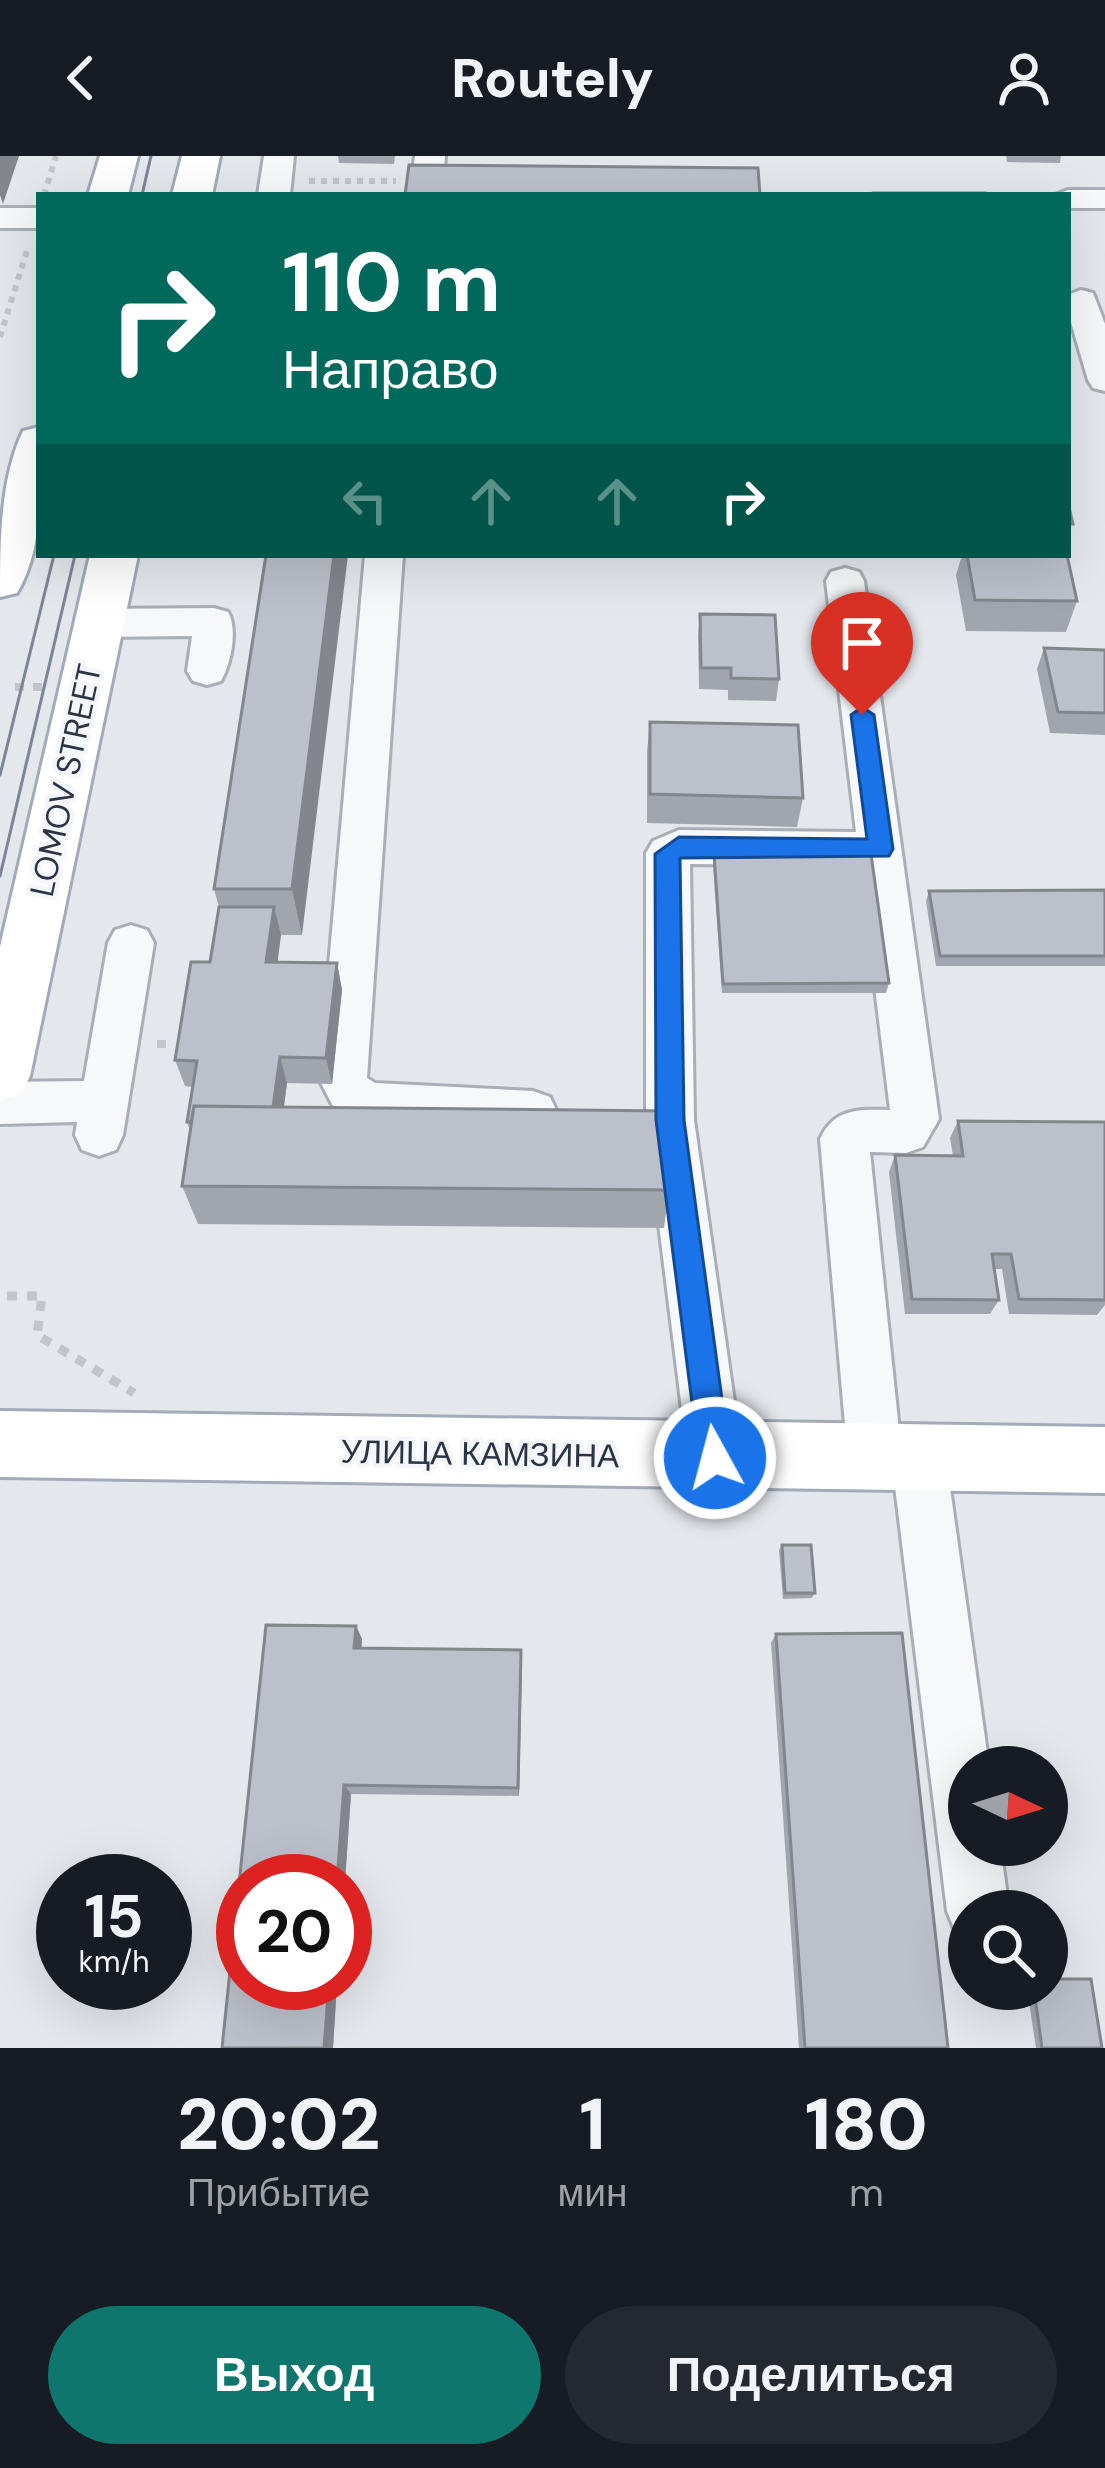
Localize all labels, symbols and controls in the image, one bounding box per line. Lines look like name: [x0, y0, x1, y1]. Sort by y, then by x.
text: Routely: [451, 43, 654, 114]
icon: back: [48, 45, 114, 111]
icon: person: [991, 45, 1057, 111]
text: 110 m: [282, 228, 501, 337]
icon: right: [84, 240, 240, 396]
text: Направо: [282, 334, 498, 405]
icon: left: [332, 468, 398, 534]
icon: ahead: [458, 468, 524, 534]
icon: ahead: [584, 468, 650, 534]
icon: right: [710, 468, 776, 534]
pin: [811, 592, 913, 715]
icon: arrive: [829, 610, 895, 676]
street label: LOMOV STREET: [20, 660, 111, 900]
position arrow: [652, 1395, 778, 1521]
street label: УЛИЦА КАМЗИНА: [340, 1430, 620, 1477]
north arrow: [948, 1746, 1068, 1866]
map controls: [948, 1746, 1068, 2010]
speed limit sign: 20: [216, 1854, 372, 2010]
text: 15: [84, 1877, 144, 1956]
button: search: [948, 1890, 1068, 2010]
text: km/h: [79, 1942, 149, 1981]
text: 20:02: [177, 2078, 380, 2171]
text: 1: [579, 2078, 606, 2171]
text: 180: [805, 2078, 928, 2171]
text: Прибытие: [187, 2167, 370, 2218]
text: мин: [557, 2167, 628, 2218]
text: m: [849, 2167, 884, 2218]
button: Выход: [48, 2306, 541, 2444]
button: Поделиться: [565, 2306, 1057, 2444]

